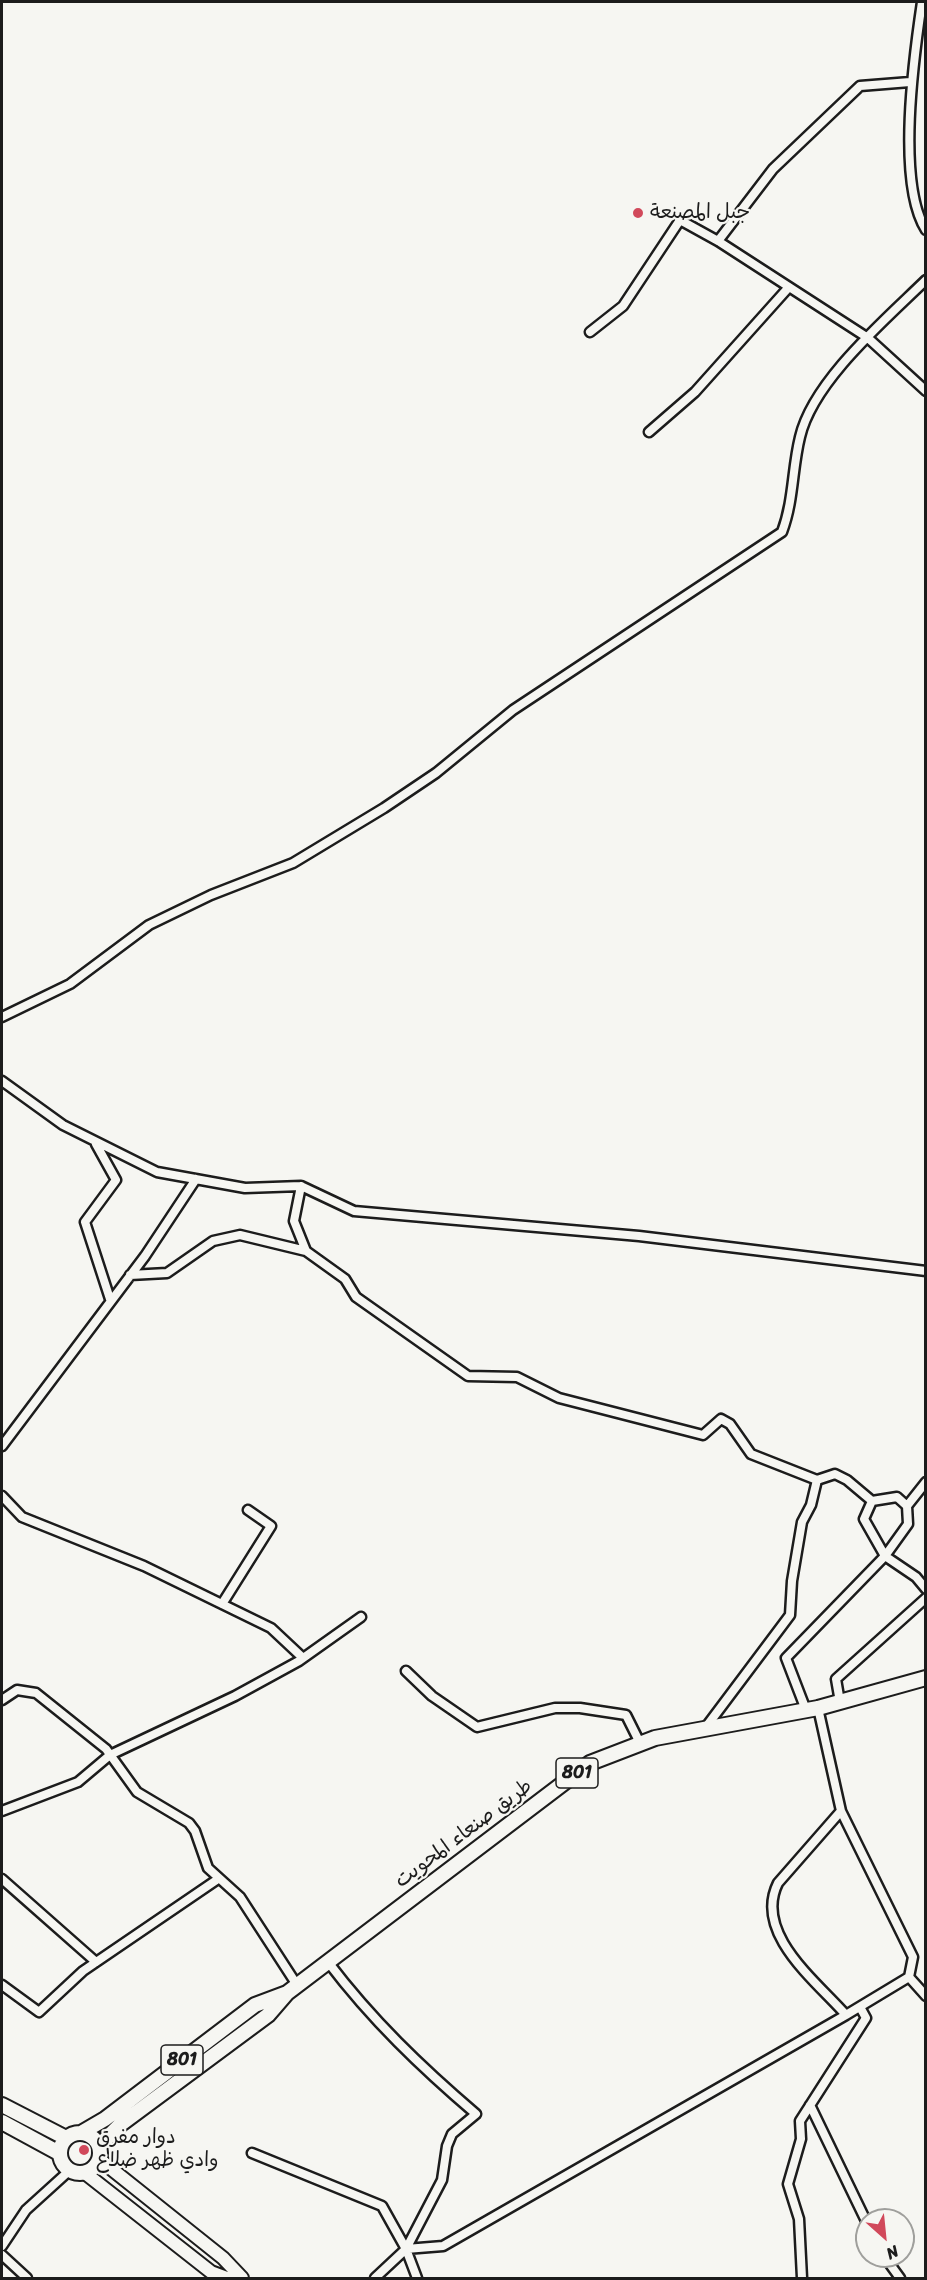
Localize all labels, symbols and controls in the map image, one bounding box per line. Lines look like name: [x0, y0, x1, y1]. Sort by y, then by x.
place label: جبل المصنعة: [650, 201, 750, 225]
marker: جبل المصنعة: [631, 206, 645, 220]
road number: 801: [556, 1758, 598, 1788]
street label: طريق صنعاء المحويت: [391, 1774, 537, 1894]
road number: 801: [161, 2045, 203, 2075]
place label: دوار مفرق وادي ظهر ضلاع: [96, 2126, 218, 2173]
marker: دوار مفرق وادي ظهر ضلاع: [77, 2143, 91, 2157]
north arrow: [855, 2208, 915, 2268]
text: N: [881, 2237, 904, 2268]

